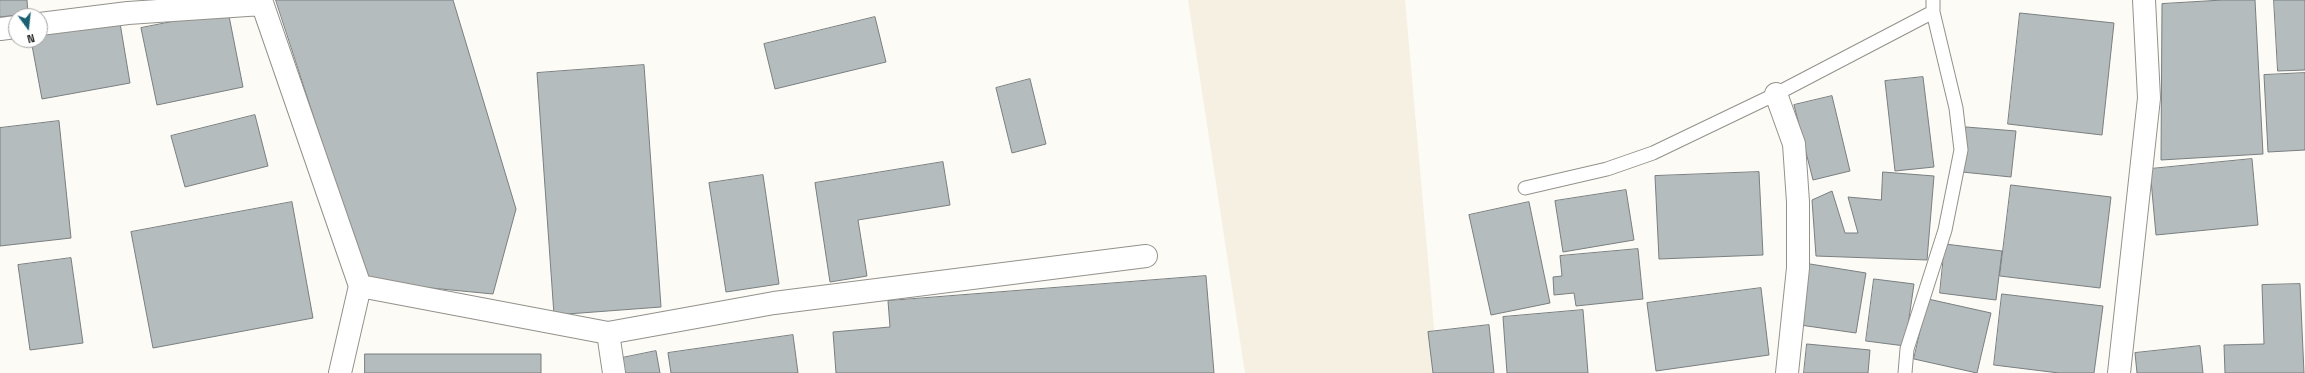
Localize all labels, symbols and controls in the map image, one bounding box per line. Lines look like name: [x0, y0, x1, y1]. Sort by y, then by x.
north arrow: [8, 8, 48, 48]
text: N: [25, 31, 36, 46]

